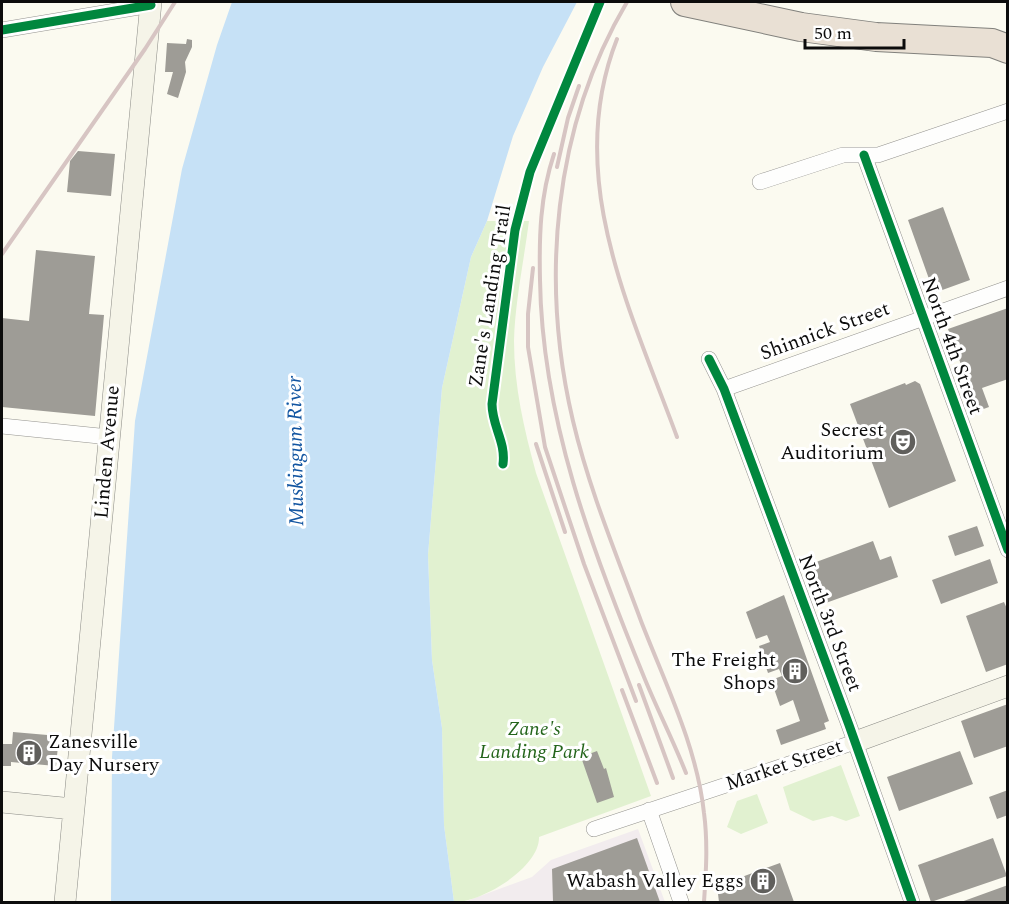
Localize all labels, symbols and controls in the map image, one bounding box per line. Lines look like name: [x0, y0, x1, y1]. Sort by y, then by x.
scale bar: [805, 12, 904, 50]
text: 50 m: [814, 20, 852, 47]
street label: Zane's Landing Trail: [461, 203, 519, 389]
street label: North 4th Street: [913, 273, 991, 419]
street label: Shinnick Street: [756, 294, 894, 368]
water label: Muskingum River: [279, 375, 313, 526]
street label: Linden Avenue: [86, 384, 128, 520]
place label: Secrest Auditorium: [780, 415, 884, 468]
theatre icon: Secrest Auditorium: [888, 427, 918, 457]
street label: North 3rd Street: [790, 550, 870, 696]
place label: The Freight Shops: [671, 645, 776, 698]
building icon: The Freight Shops: [780, 656, 810, 686]
park label: Zane's Landing Park: [479, 714, 590, 767]
place label: Zanesville Day Nursery: [48, 727, 160, 780]
street label: Market Street: [721, 731, 847, 799]
building icon: Zanesville Day Nursery: [14, 738, 44, 768]
place label: Wabash Valley Eggs: [566, 866, 744, 896]
building icon: Wabash Valley Eggs: [748, 866, 778, 896]

